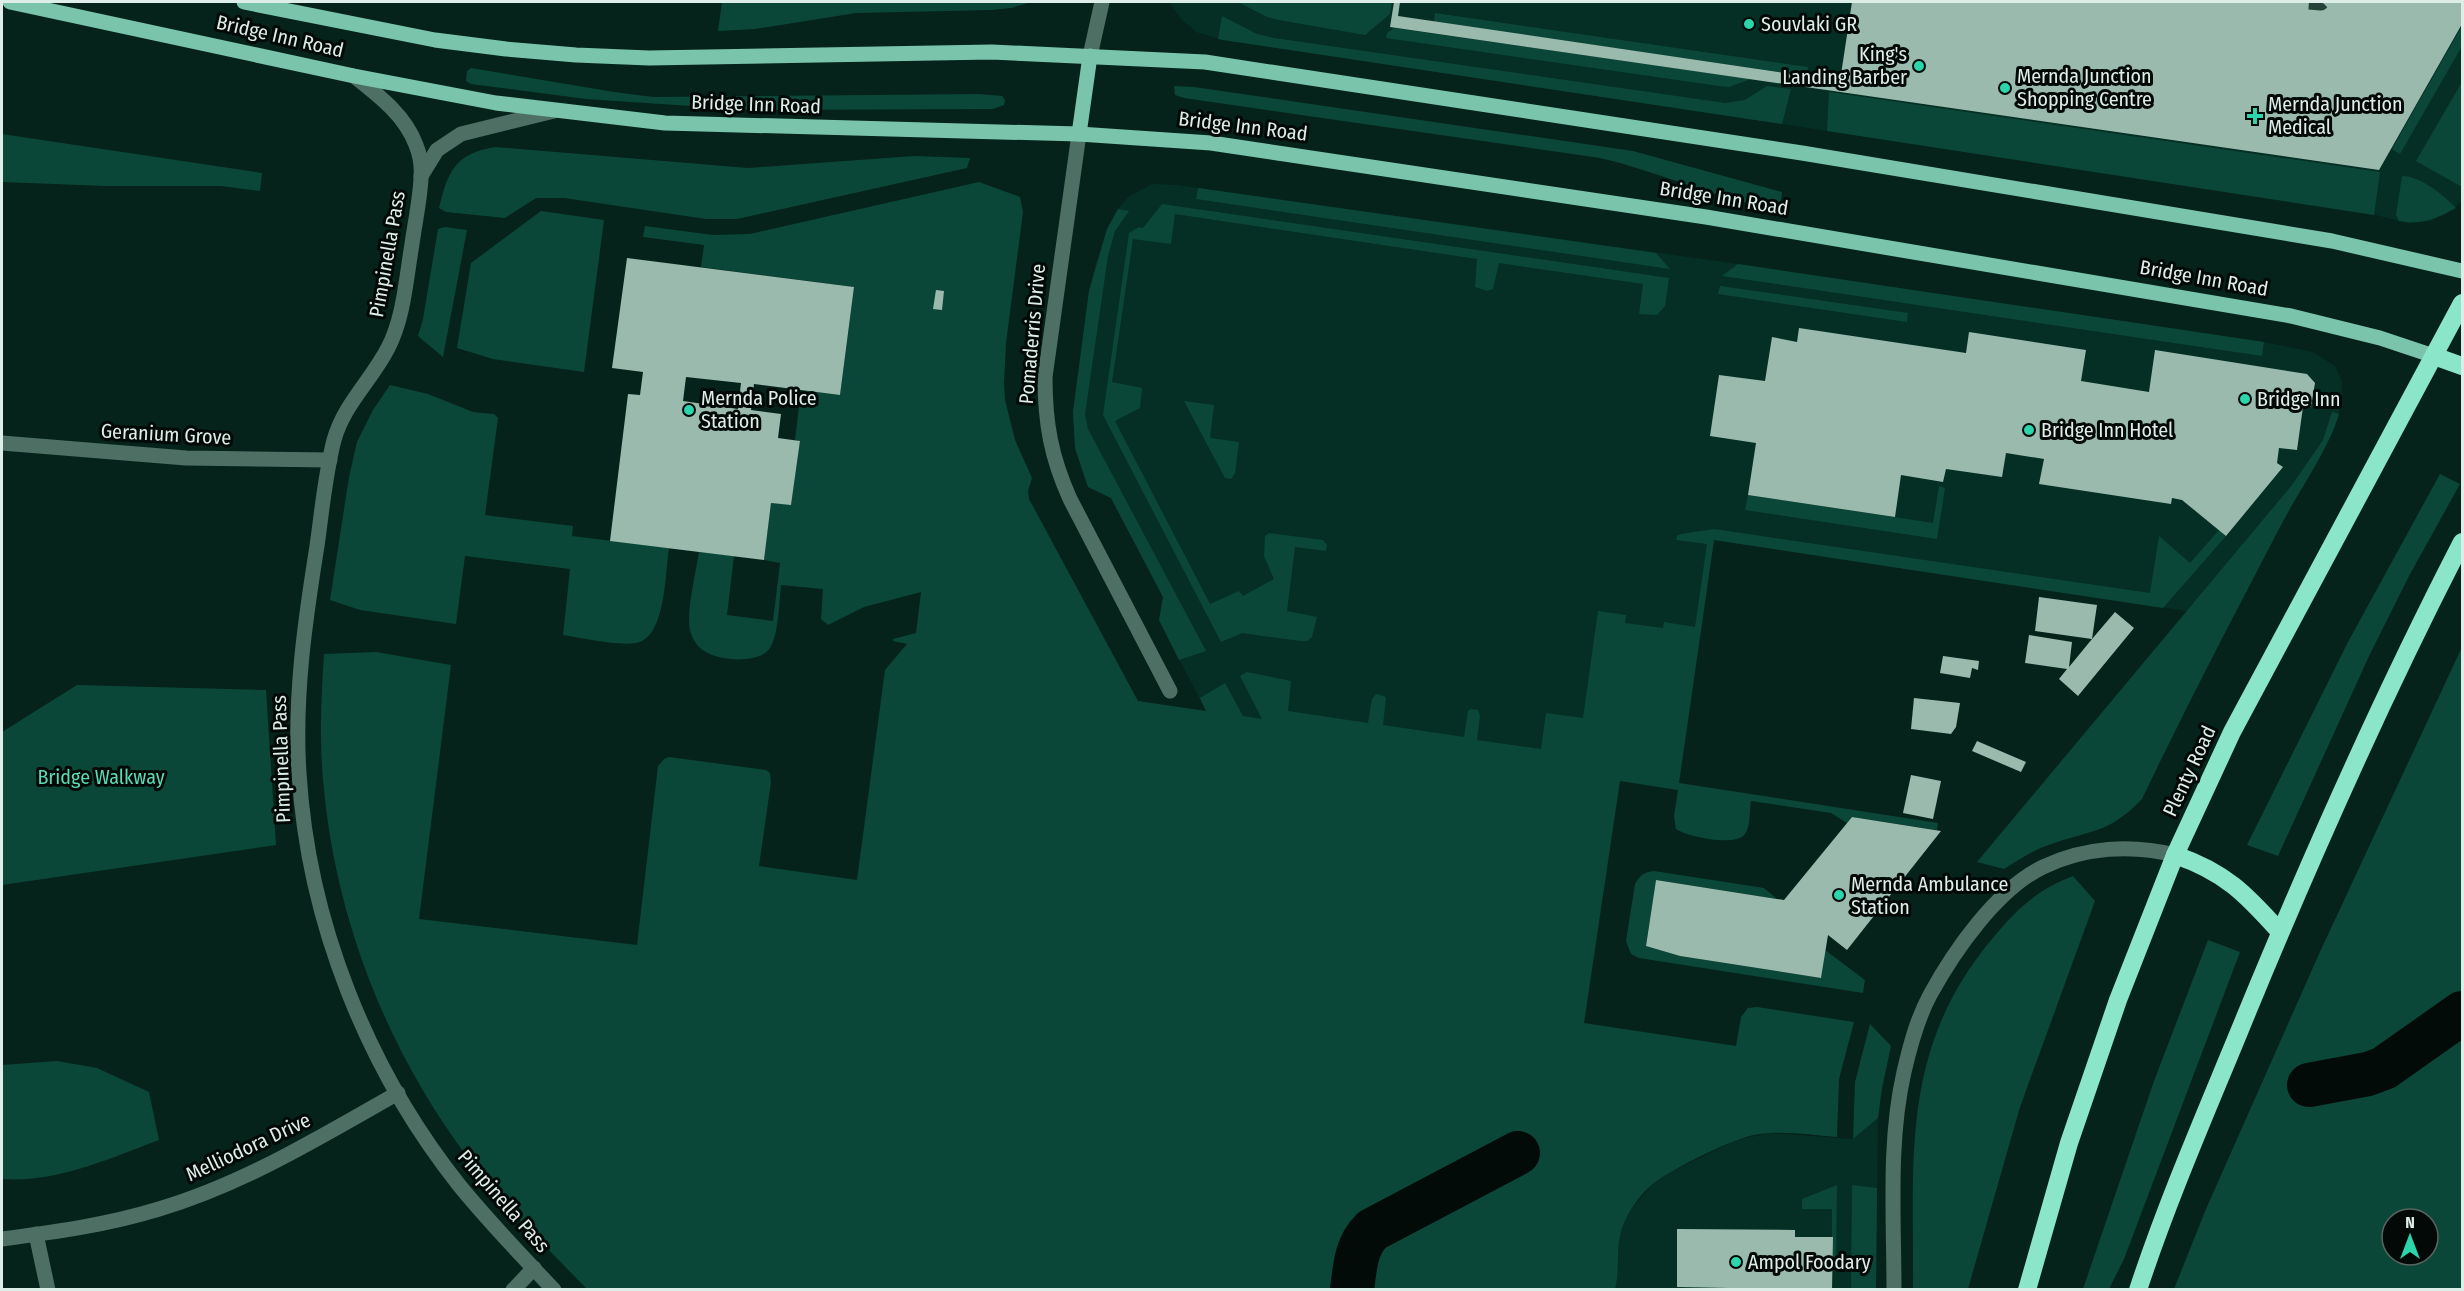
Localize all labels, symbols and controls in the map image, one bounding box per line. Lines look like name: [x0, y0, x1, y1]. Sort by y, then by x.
street label: Bridge Inn Road: [214, 10, 346, 62]
place label: Souvlaki GR: [1761, 12, 1857, 36]
marker: Souvlaki GR: [1742, 17, 1756, 31]
place label: King's Landing Barber: [1782, 42, 1907, 89]
marker: King's Landing Barber: [1912, 59, 1926, 73]
place label: Mernda Junction Shopping Centre: [2017, 64, 2152, 111]
marker: Mernda Junction Shopping Centre: [1998, 81, 2012, 95]
street label: Bridge Inn Road: [691, 90, 821, 118]
place label: Mernda Junction Medical: [2268, 92, 2403, 139]
street label: Bridge Inn Road: [1177, 106, 1309, 146]
marker: Mernda Junction Medical: [2246, 107, 2264, 125]
street label: Bridge Inn Road: [1658, 176, 1790, 220]
street label: Pimpinella Pass: [364, 189, 410, 319]
street label: Bridge Inn Road: [2138, 255, 2270, 301]
street label: Pomaderris Drive: [1014, 263, 1050, 405]
place label: Mernda Police Station: [701, 386, 817, 433]
place label: Bridge Inn: [2257, 387, 2341, 411]
marker: Bridge Inn: [2238, 392, 2252, 406]
marker: Mernda Police Station: [682, 403, 696, 417]
place label: Bridge Inn Hotel: [2041, 418, 2173, 442]
street label: Geranium Grove: [100, 419, 232, 449]
marker: Bridge Inn Hotel: [2022, 423, 2036, 437]
street label: Pimpinella Pass: [267, 695, 295, 823]
street label: Plenty Road: [2158, 722, 2220, 820]
park label: Bridge Walkway: [37, 765, 165, 789]
place label: Mernda Ambulance Station: [1851, 872, 2008, 919]
marker: Mernda Ambulance Station: [1832, 888, 1846, 902]
street label: Melliodora Drive: [182, 1108, 314, 1186]
street label: Pimpinella Pass: [453, 1145, 555, 1257]
north arrow: [2380, 1207, 2440, 1267]
text: N: [2405, 1213, 2415, 1232]
place label: Ampol Foodary: [1748, 1250, 1871, 1274]
marker: Ampol Foodary: [1729, 1255, 1743, 1269]

